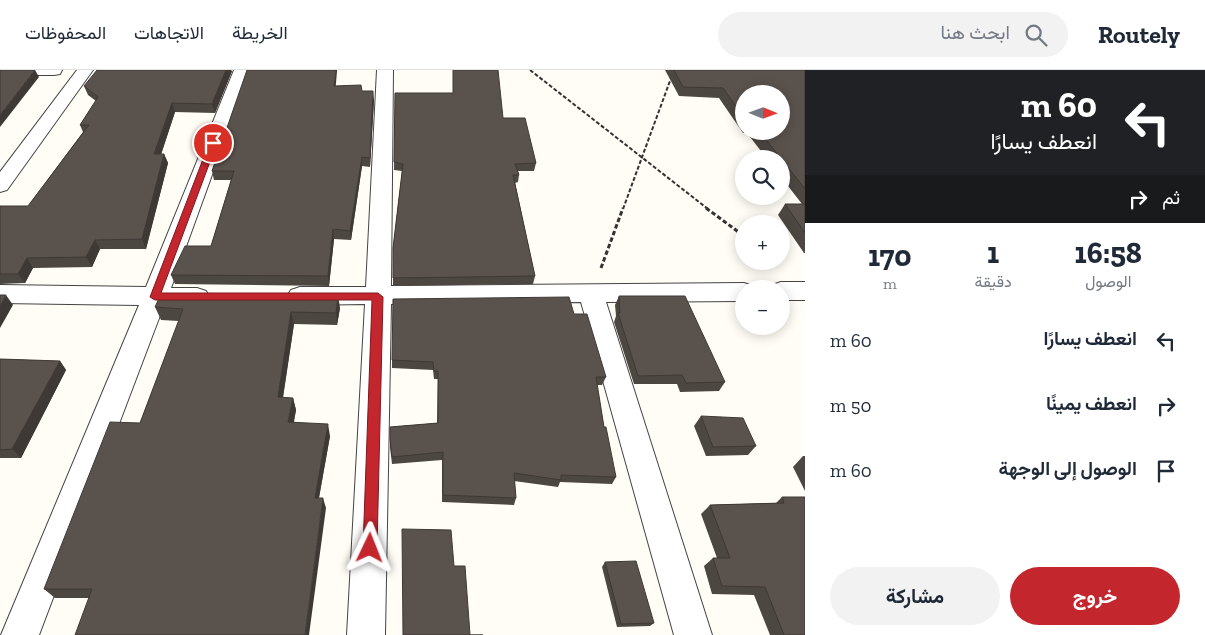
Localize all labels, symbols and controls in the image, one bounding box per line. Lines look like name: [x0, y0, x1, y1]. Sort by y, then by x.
search box: [718, 12, 1068, 57]
text: Routely: [1098, 20, 1180, 49]
text: ابحث هنا: [940, 21, 1010, 44]
icon: search: [1022, 21, 1050, 49]
text: المحفوظات: [25, 22, 106, 44]
text: الاتجاهات: [134, 22, 204, 44]
text: الخريطة: [232, 22, 288, 44]
text: 60 m: [1021, 84, 1097, 126]
north arrow: [735, 85, 790, 140]
map controls: [735, 85, 790, 335]
icon: left: [1115, 90, 1180, 155]
pin: [192, 122, 234, 164]
text: انعطف يسارًا: [990, 128, 1097, 155]
icon: arrive: [199, 129, 227, 157]
button: search: [735, 150, 790, 205]
icon: right: [1124, 185, 1152, 213]
text: ثم: [1162, 186, 1180, 209]
button: +: [735, 215, 790, 270]
text: 1: [987, 235, 999, 271]
text: 16:58: [1075, 235, 1142, 271]
text: 170: [868, 238, 912, 274]
text: دقيقة: [975, 272, 1012, 291]
text: الوصول: [1085, 272, 1131, 291]
text: m: [883, 274, 897, 293]
button: −: [735, 280, 790, 335]
text: انعطف يسارًا: [1044, 327, 1137, 350]
icon: left: [1152, 327, 1180, 355]
text: 60 m: [830, 329, 872, 352]
text: انعطف يمينًا: [1046, 392, 1137, 415]
icon: right: [1152, 392, 1180, 420]
text: 50 m: [830, 394, 871, 417]
text: الوصول إلى الوجهة: [999, 457, 1137, 480]
icon: arrive: [1152, 457, 1180, 485]
text: 60 m: [830, 459, 872, 482]
position arrow: [343, 521, 395, 573]
button: مشاركة: [830, 567, 1000, 625]
button: خروج: [1010, 567, 1180, 625]

